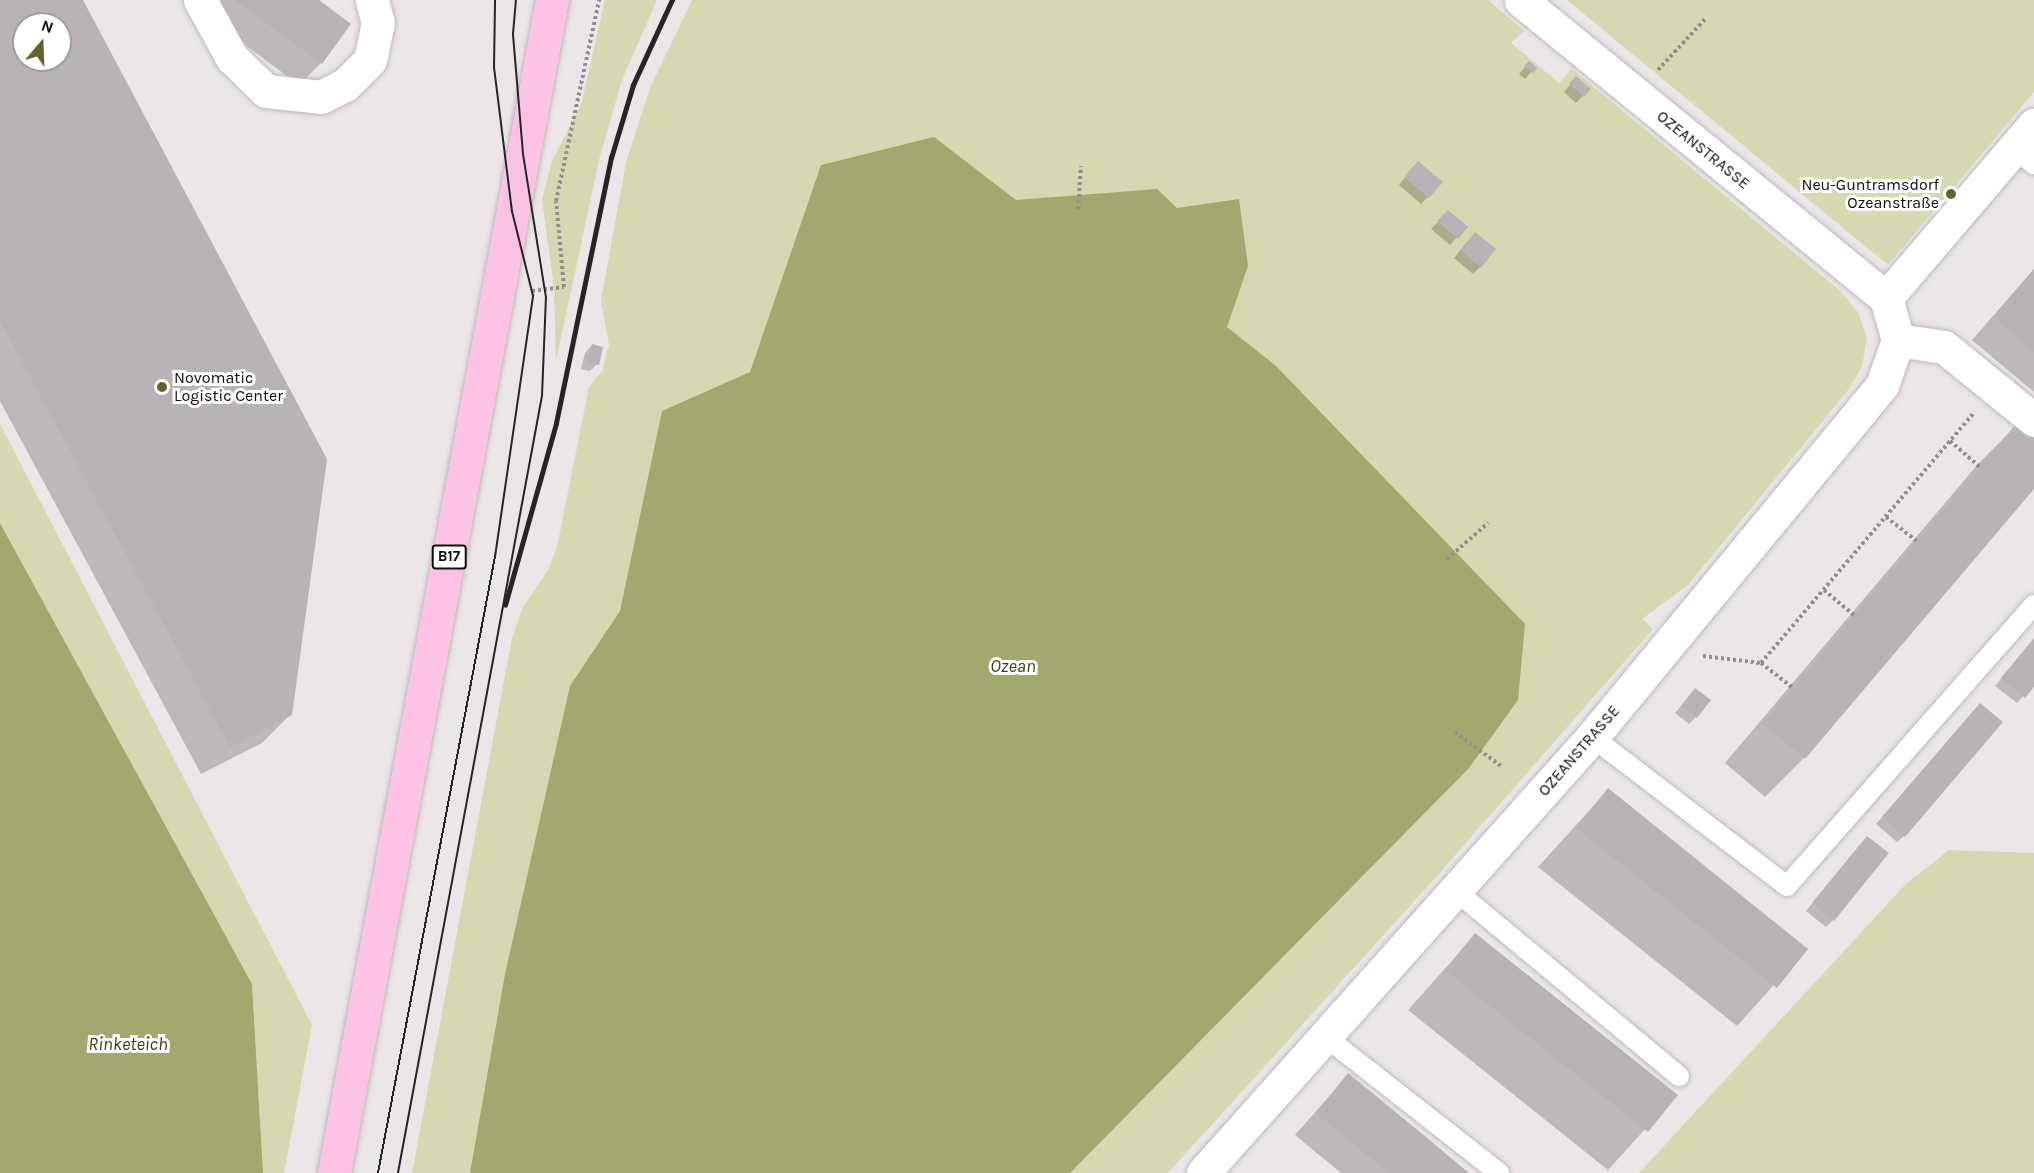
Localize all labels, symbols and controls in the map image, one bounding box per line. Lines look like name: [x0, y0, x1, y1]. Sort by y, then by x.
north arrow: [12, 12, 72, 72]
text: N: [39, 16, 56, 37]
street label: OZEANSTRASSE: [1653, 107, 1753, 193]
place label: Neu-Guntramsdorf Ozeanstraße: [1801, 175, 1939, 213]
marker: Neu-Guntramsdorf Ozeanstraße: [1944, 187, 1958, 201]
place label: Novomatic Logistic Center: [174, 368, 283, 406]
marker: Novomatic Logistic Center: [155, 380, 169, 394]
road number: B17: [431, 545, 467, 569]
water label: Ozean: [990, 655, 1036, 677]
street label: OZEANSTRASSE: [1534, 702, 1624, 800]
water label: Rinketeich: [88, 1033, 168, 1055]

